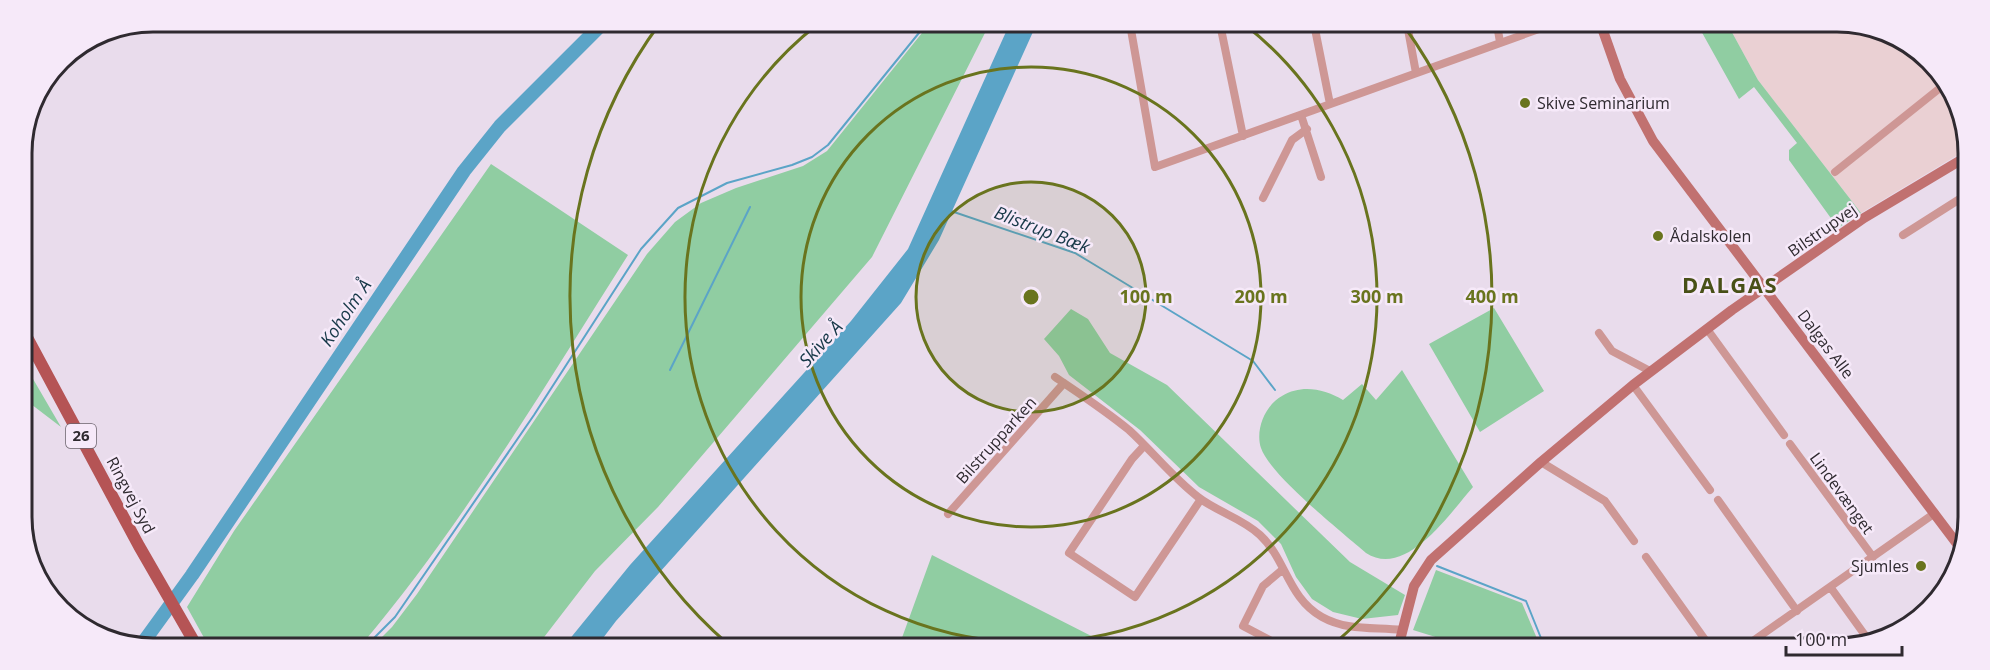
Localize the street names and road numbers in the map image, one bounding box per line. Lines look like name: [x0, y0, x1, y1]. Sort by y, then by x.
street label: Bilstrupvej: [1783, 198, 1861, 262]
street label: Dalgas Alle: [1793, 305, 1859, 383]
street label: Bilstrupparken: [951, 392, 1041, 488]
road number: 26: [66, 424, 96, 448]
street label: Lindevænget: [1805, 448, 1879, 539]
street label: Ringvej Syd: [102, 453, 160, 537]

